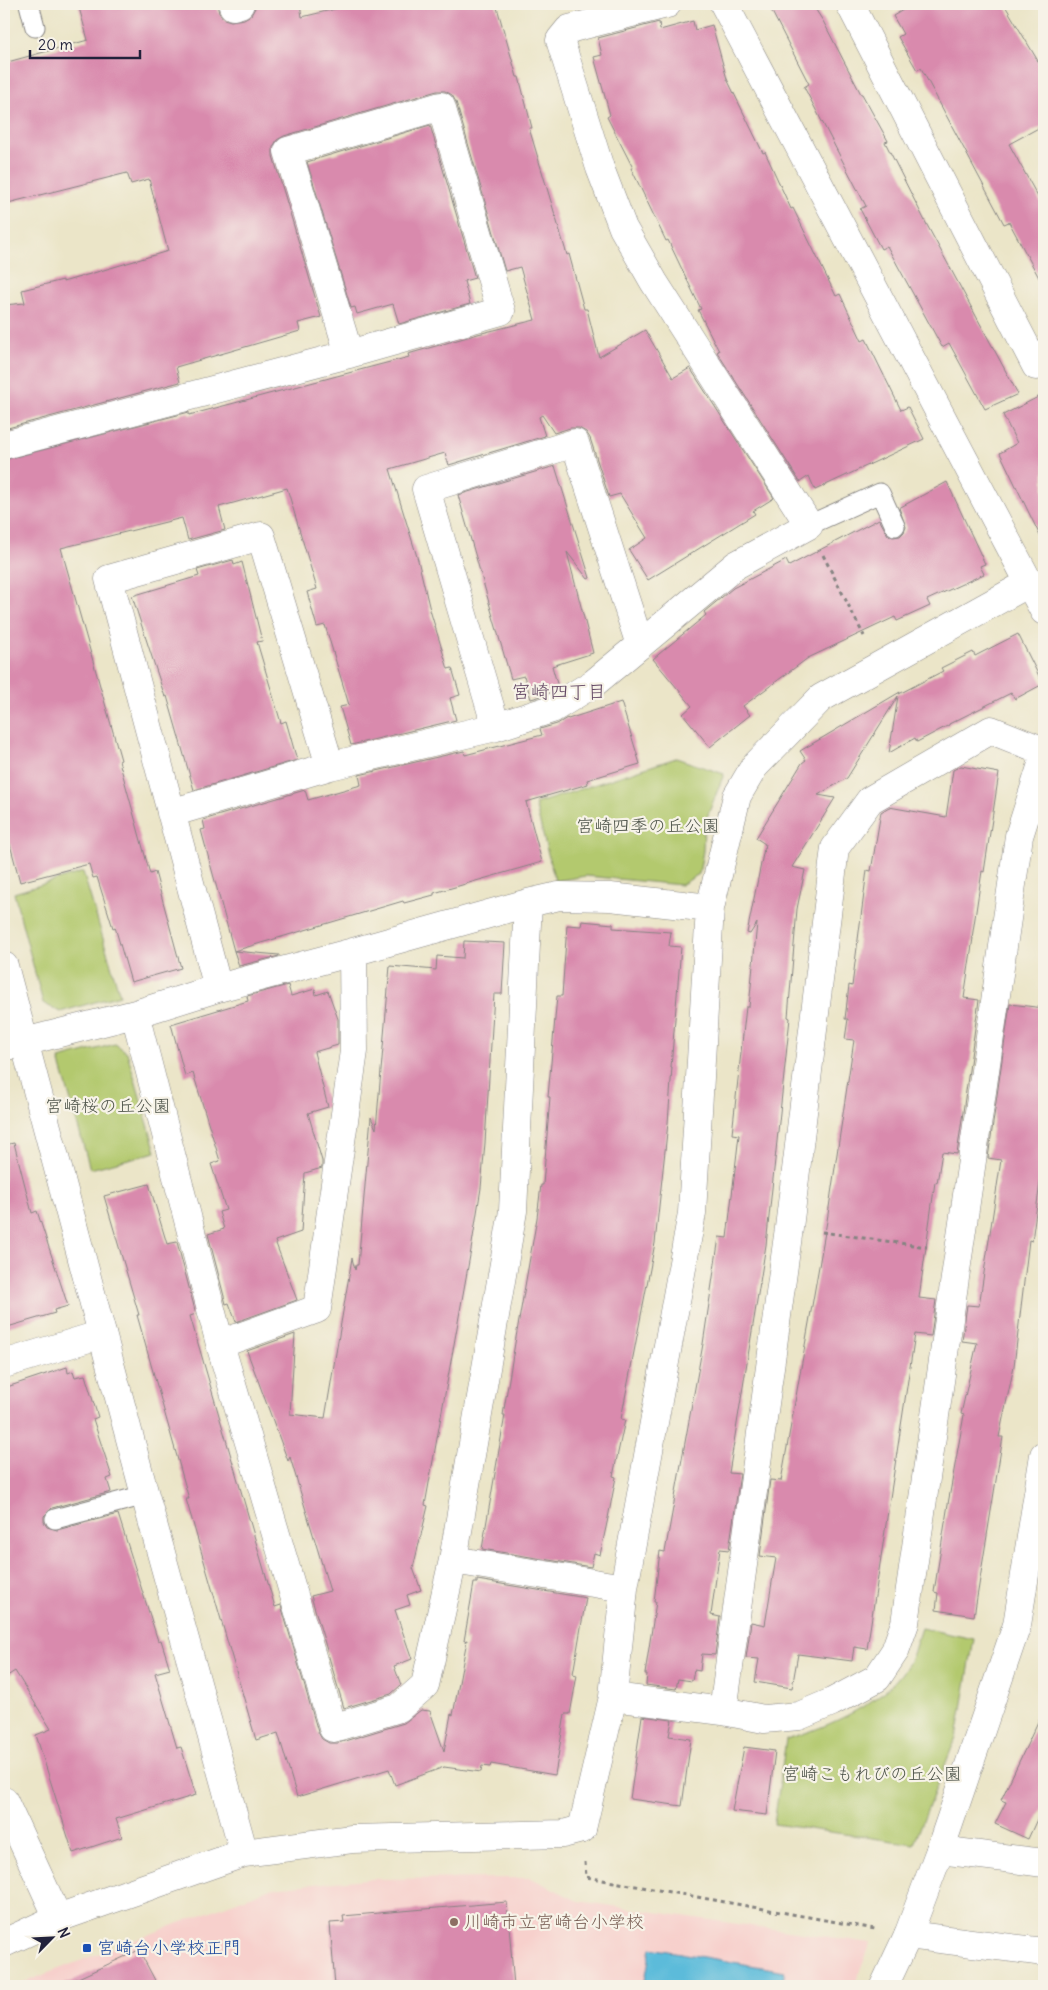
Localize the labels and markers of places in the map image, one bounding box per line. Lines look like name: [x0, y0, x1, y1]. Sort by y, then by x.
place label: 川崎市立宮崎台小学校: [464, 1910, 644, 1933]
marker: 川崎市立宮崎台小学校: [448, 1916, 460, 1928]
place label: 宮崎台小学校正門: [97, 1936, 241, 1959]
marker: 宮崎台小学校正門: [81, 1942, 93, 1954]

